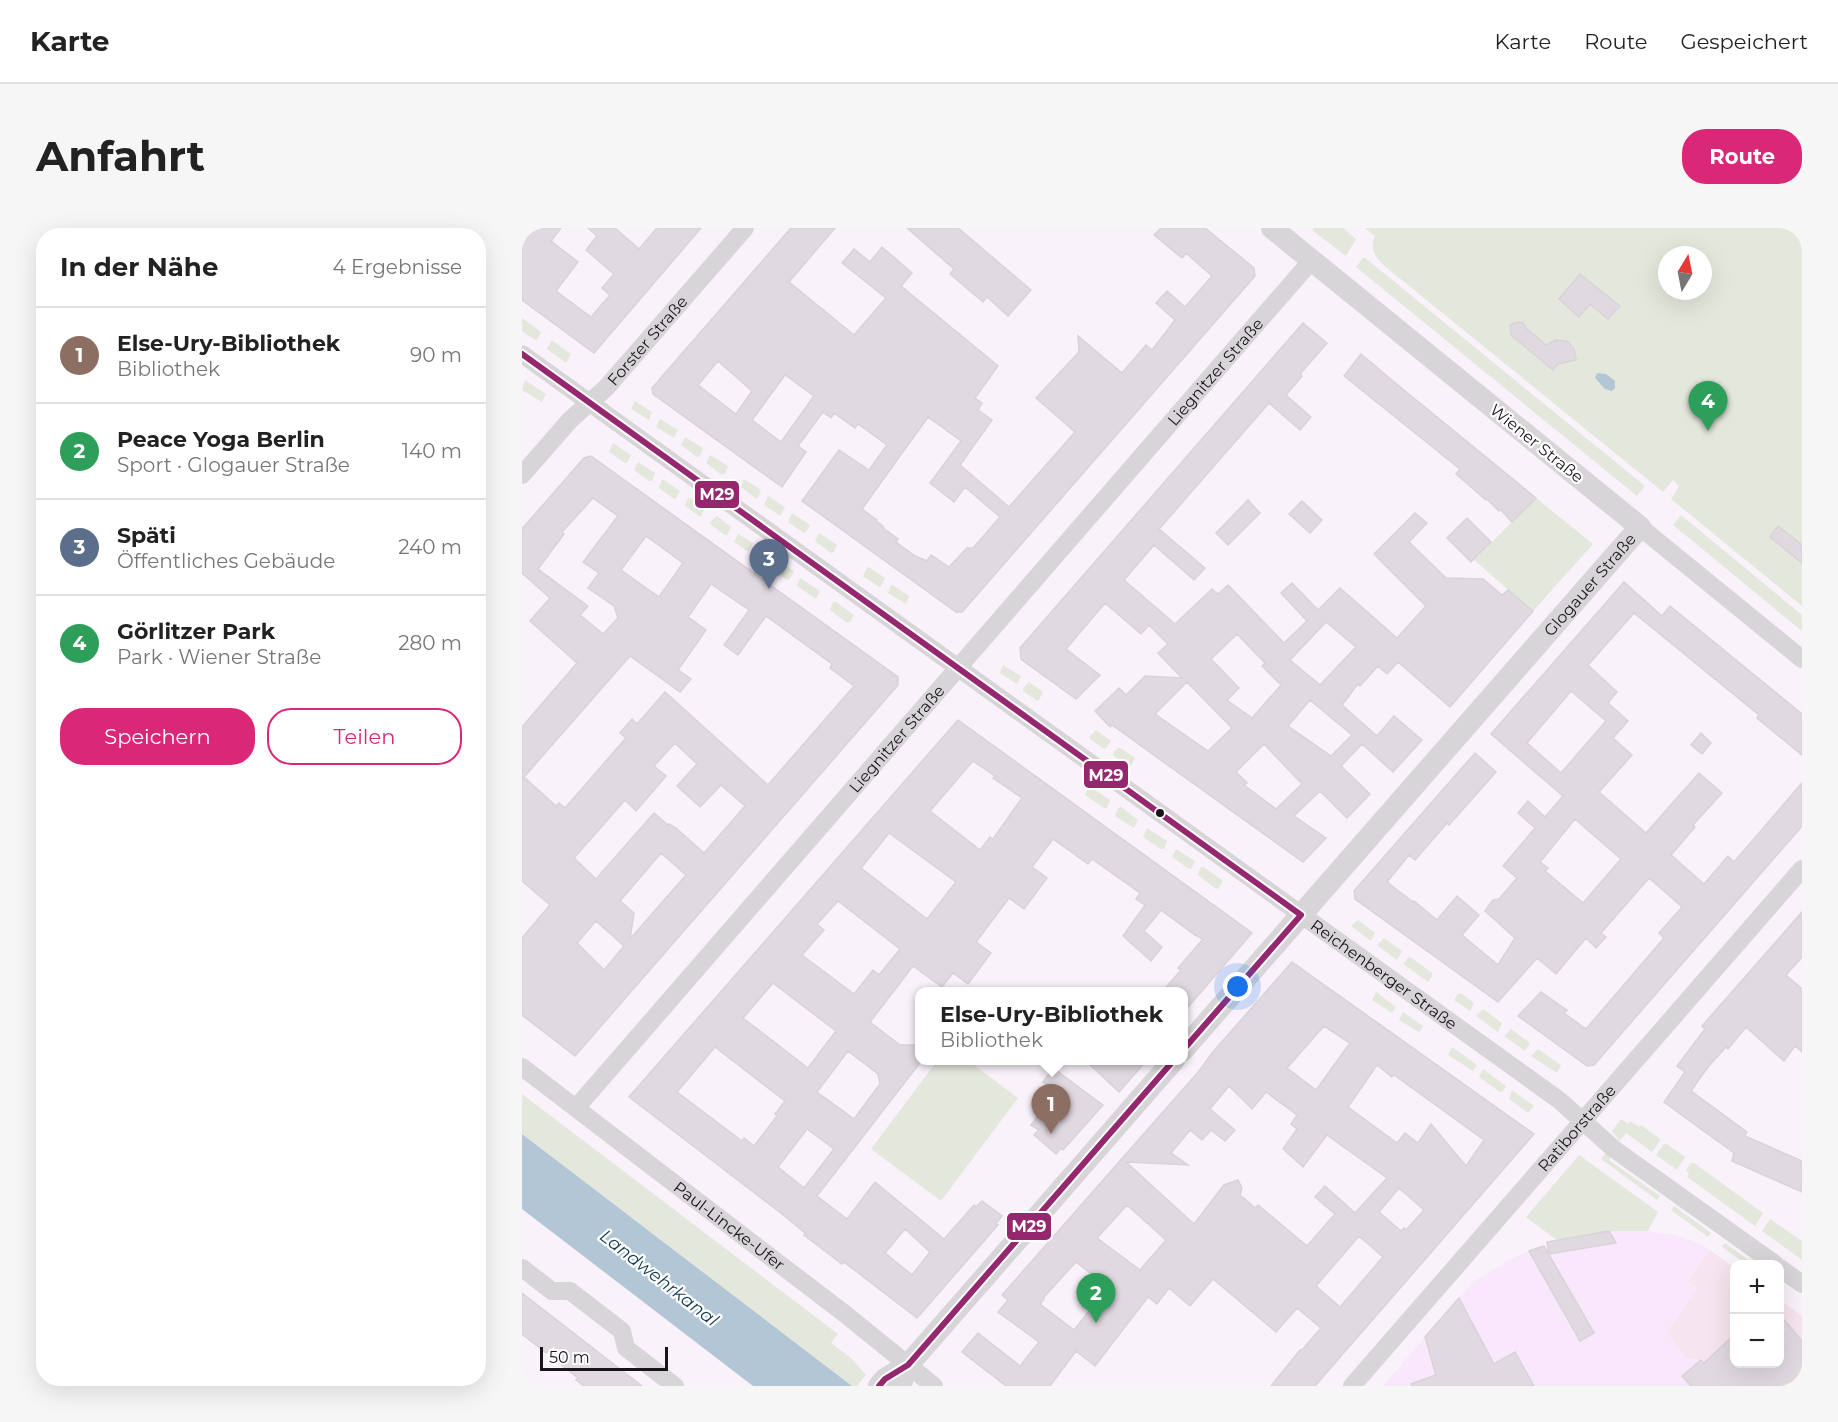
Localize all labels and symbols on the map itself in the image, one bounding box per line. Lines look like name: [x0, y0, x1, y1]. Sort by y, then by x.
north arrow: [1658, 246, 1712, 300]
street label: Forster Straße: [604, 292, 692, 390]
street label: Liegnitzer Straße: [1164, 314, 1267, 430]
pin: 4: [1688, 382, 1728, 431]
street label: Wiener Straße: [1486, 400, 1587, 487]
line badge: M29: [694, 480, 740, 509]
text: M29: [700, 485, 734, 504]
street label: Glogauer Straße: [1540, 530, 1640, 640]
pin: 3: [750, 540, 788, 589]
street label: Liegnitzer Straße: [845, 681, 949, 797]
line badge: M29: [1083, 760, 1129, 789]
text: M29: [1089, 766, 1123, 785]
unlabelled marker: [1154, 807, 1166, 819]
street label: Reichenberger Straße: [1307, 916, 1461, 1034]
your location: [1223, 972, 1252, 1001]
street label: Ratiborstraße: [1534, 1081, 1620, 1176]
pin: 1: [1032, 1084, 1070, 1134]
street label: Paul-Lincke-Ufer: [670, 1178, 788, 1274]
line badge: M29: [1006, 1212, 1052, 1241]
text: M29: [1012, 1217, 1046, 1236]
water label: Landwehrkanal: [595, 1225, 723, 1331]
pin: 2: [1076, 1274, 1116, 1323]
scale bar: [540, 1344, 668, 1372]

